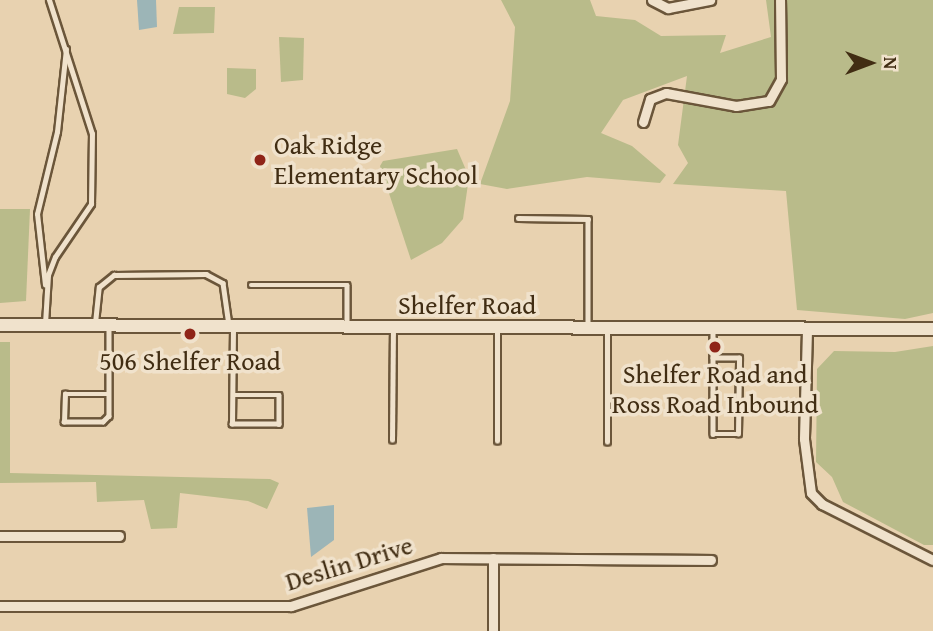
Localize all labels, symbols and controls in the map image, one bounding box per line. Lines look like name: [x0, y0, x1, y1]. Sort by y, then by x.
north arrow: [835, 28, 905, 98]
text: N: [877, 57, 905, 69]
place label: Oak Ridge Elementary School: [274, 129, 478, 190]
marker: Oak Ridge Elementary School: [252, 152, 268, 168]
street label: Shelfer Road: [398, 289, 536, 321]
marker: 506 Shelfer Road: [182, 326, 198, 342]
marker: Shelfer Road and Ross Road Inbound: [707, 339, 723, 355]
place label: 506 Shelfer Road: [99, 345, 281, 377]
place label: Shelfer Road and Ross Road Inbound: [612, 358, 818, 420]
street label: Deslin Drive: [282, 529, 416, 597]

